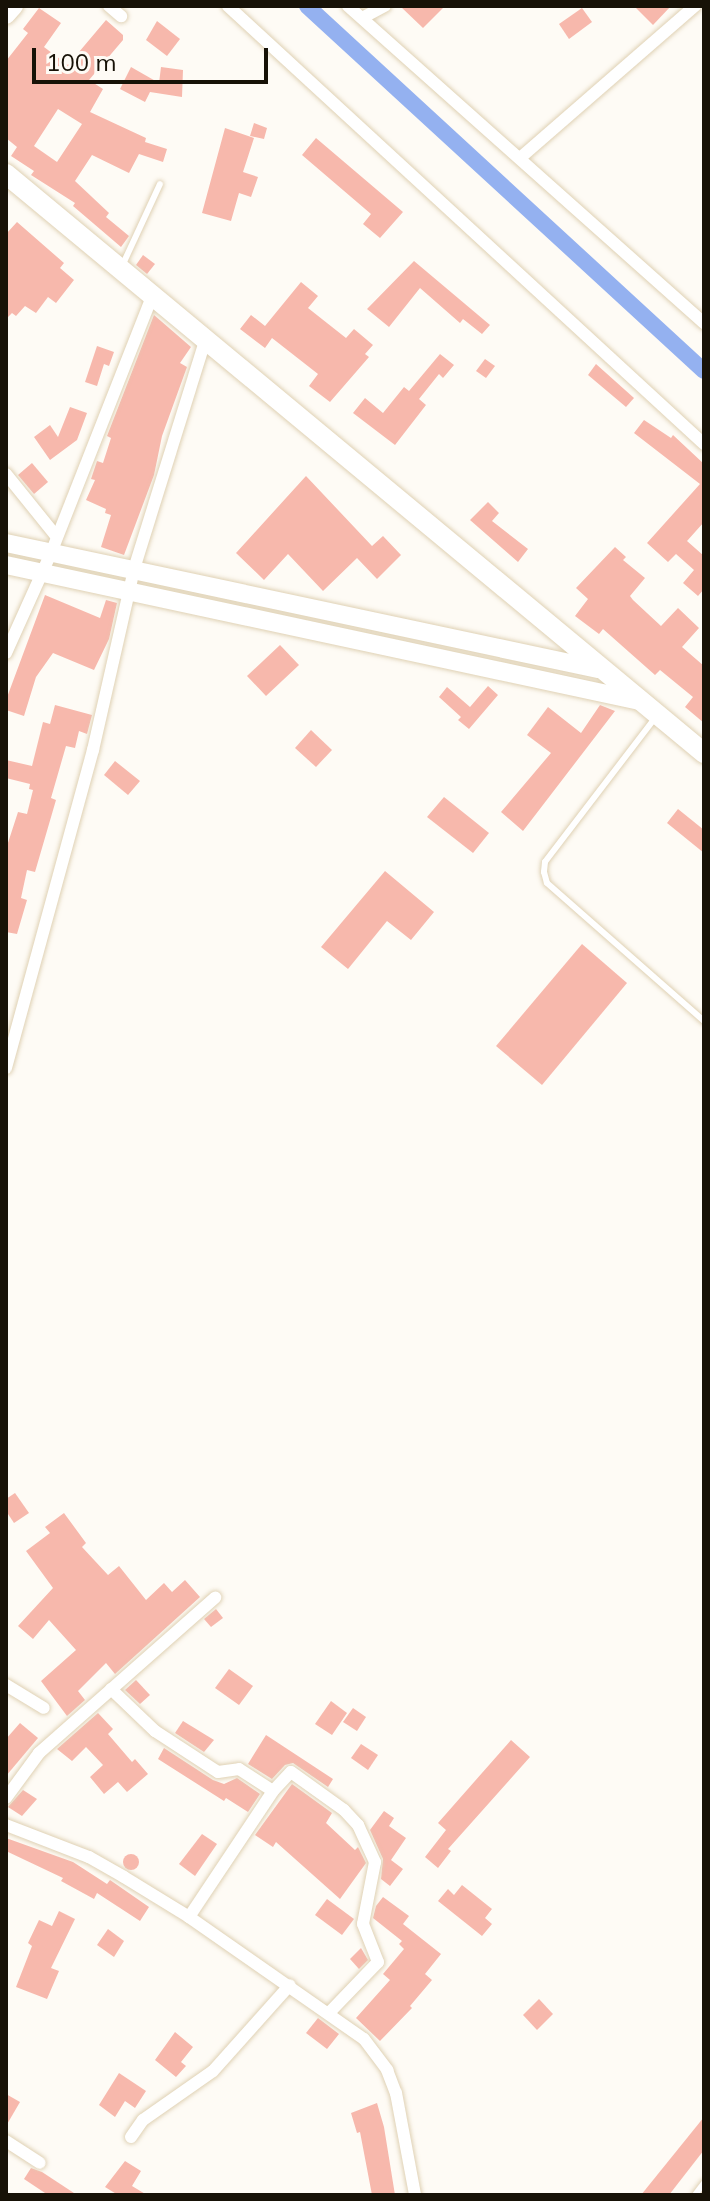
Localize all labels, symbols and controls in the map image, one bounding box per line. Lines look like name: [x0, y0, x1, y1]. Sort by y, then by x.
scale bar: [36, 32, 272, 82]
text: 100 m: [46, 47, 117, 77]

